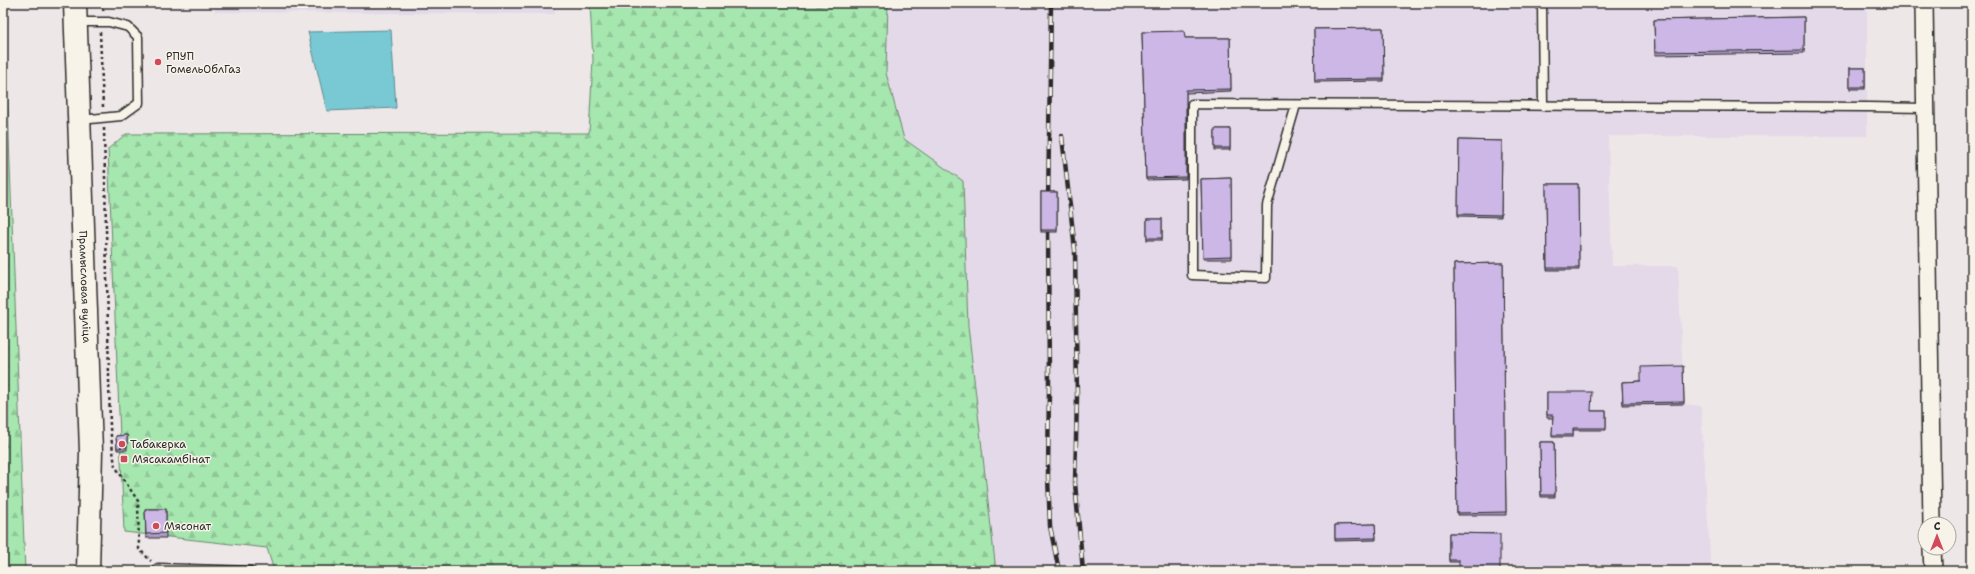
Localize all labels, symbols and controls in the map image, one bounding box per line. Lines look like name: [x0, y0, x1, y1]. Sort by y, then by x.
place label: РПУП ГомельОблГаз: [166, 49, 241, 77]
marker: РПУП ГомельОблГаз: [153, 57, 163, 67]
street label: Прамысловая вуліца: [76, 230, 95, 344]
place label: Табакерка: [130, 437, 186, 452]
marker: Табакерка: [117, 439, 127, 449]
place label: Мясакамбінат: [132, 452, 211, 467]
marker: Мясакамбінат: [119, 454, 129, 464]
north arrow: [1917, 516, 1957, 556]
place label: Мясонат: [164, 519, 212, 534]
text: С: [1934, 519, 1941, 534]
marker: Мясонат: [151, 521, 161, 531]

